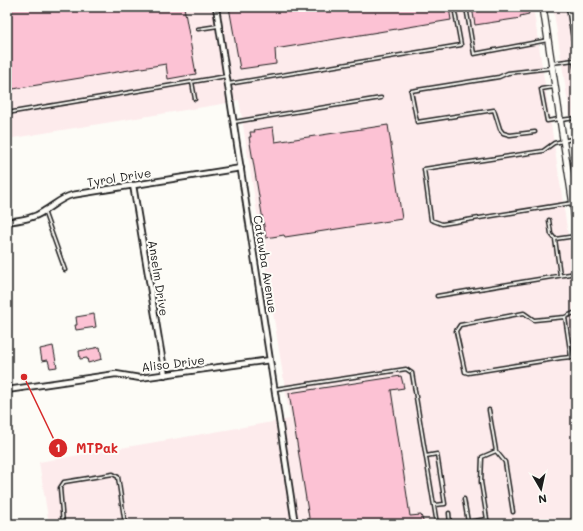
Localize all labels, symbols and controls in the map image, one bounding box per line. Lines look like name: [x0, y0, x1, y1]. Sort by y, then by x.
street label: Tyrol Drive: [86, 164, 152, 190]
street label: Catawba Avenue: [250, 214, 282, 314]
street label: Anselm Drive: [145, 239, 173, 317]
street label: Aliso Drive: [141, 351, 205, 375]
callout: MTPak: [48, 436, 126, 461]
text: 1: [55, 439, 61, 455]
text: MTPak: [76, 439, 118, 456]
north arrow: [521, 469, 561, 509]
text: N: [537, 491, 548, 507]

